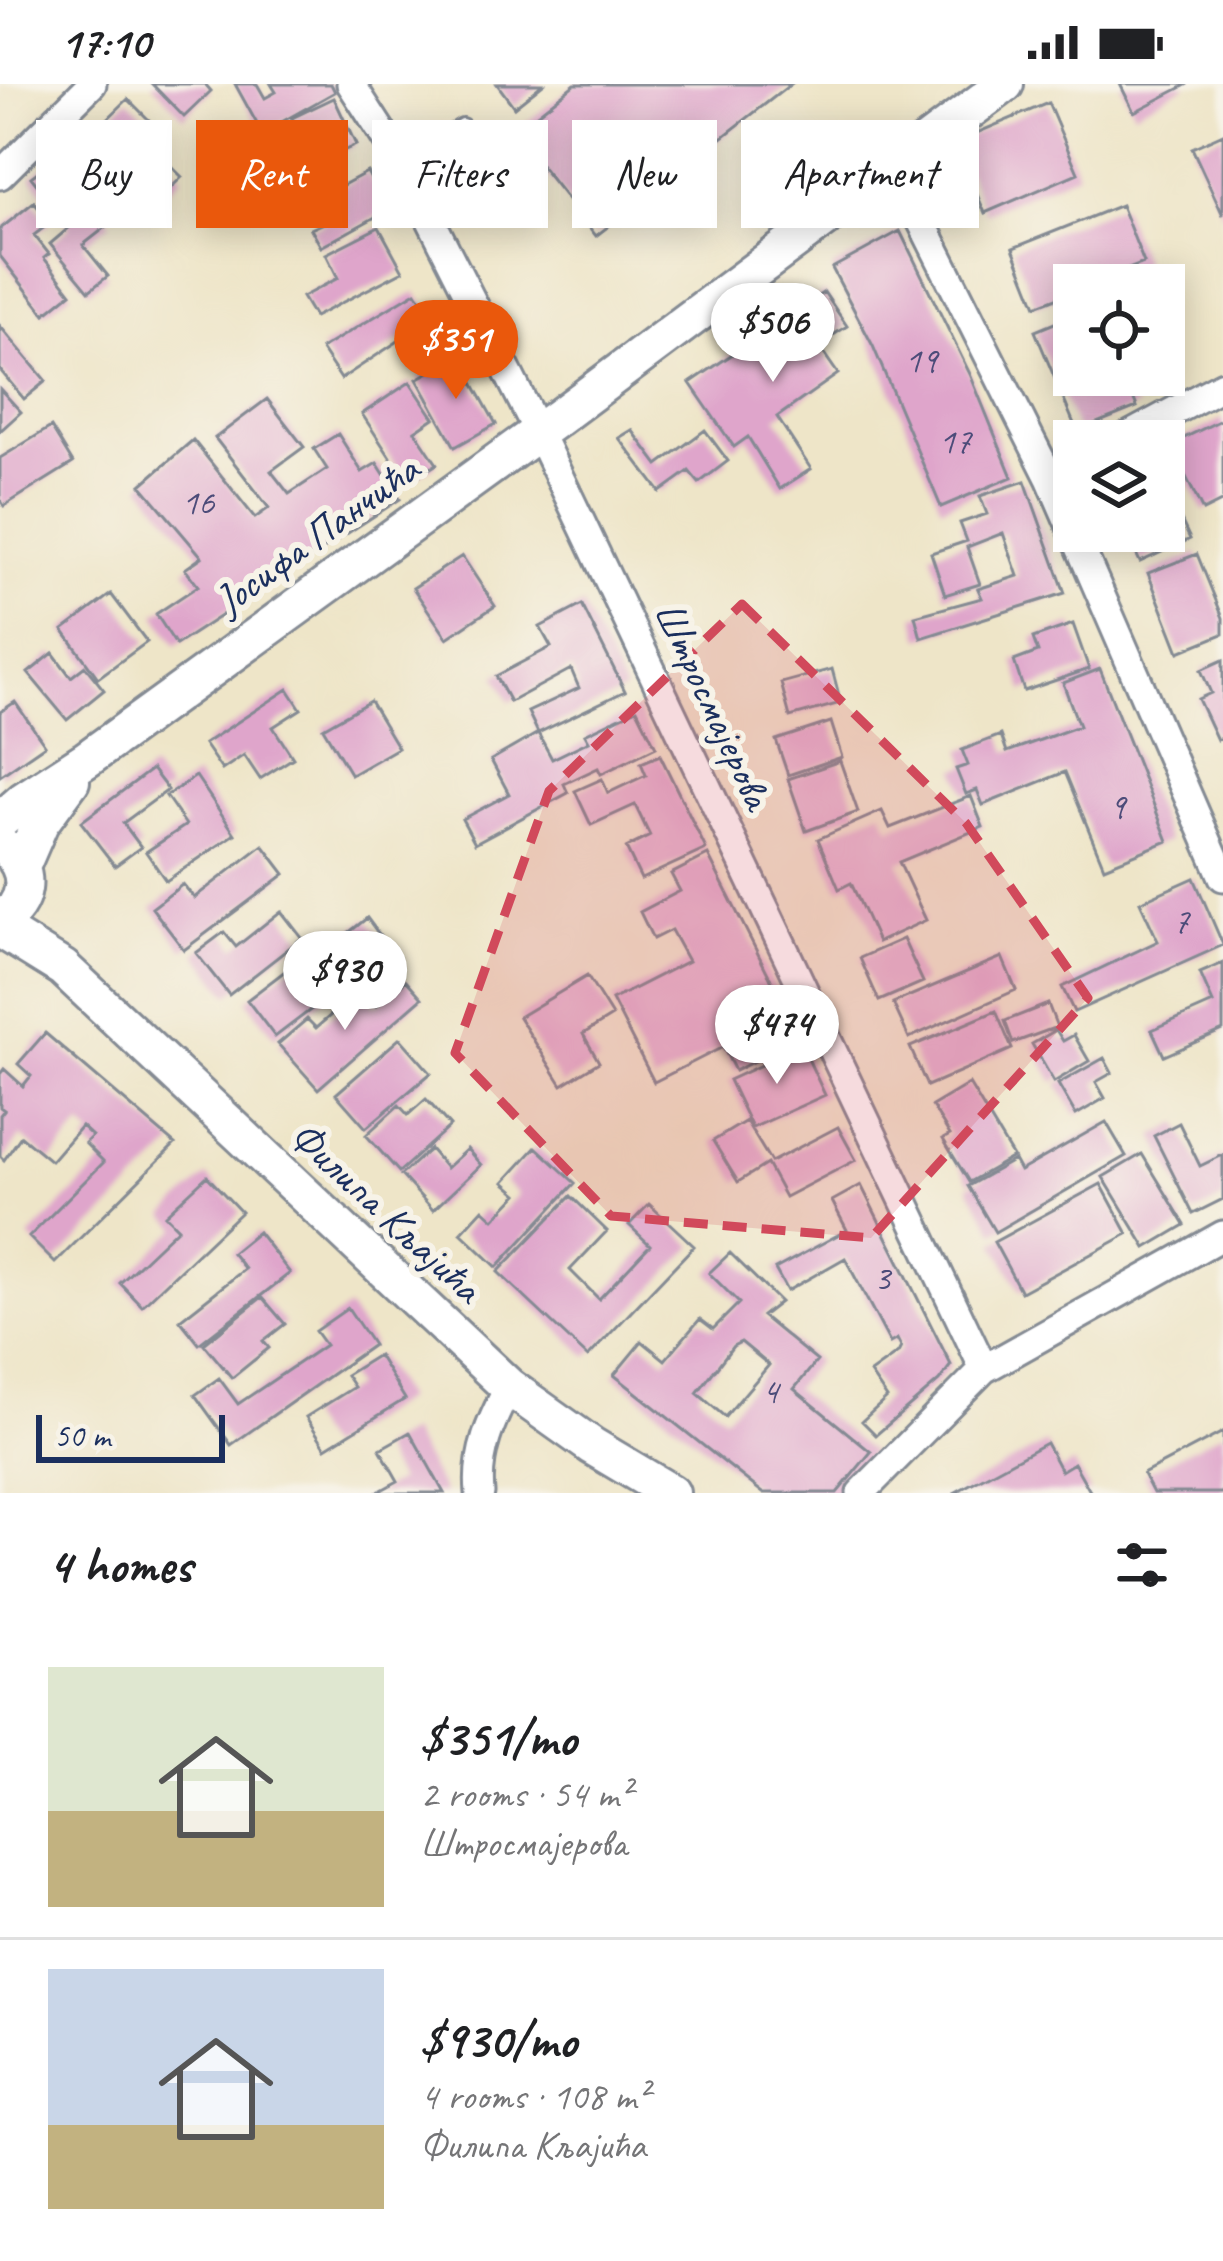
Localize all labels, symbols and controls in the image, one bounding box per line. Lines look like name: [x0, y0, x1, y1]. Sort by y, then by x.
text: 17:10: [60, 14, 150, 71]
chip: Buy: [36, 120, 172, 228]
chip: Rent: [196, 120, 348, 228]
chip: Filters: [372, 120, 548, 228]
chip: New: [572, 120, 717, 228]
chip: Apartment: [741, 120, 979, 228]
map controls: [1053, 264, 1185, 552]
button: locate: [1053, 264, 1185, 396]
pin: $506: [702, 283, 844, 385]
text: $506: [738, 297, 808, 346]
pin: $351: [385, 300, 527, 402]
text: $351: [421, 314, 491, 363]
house number: 19: [905, 337, 940, 383]
house number: 17: [939, 418, 973, 464]
button: layers: [1053, 420, 1185, 552]
street label: Јосифа Панчића: [203, 442, 432, 628]
house number: 16: [182, 479, 216, 525]
street label: Штросмајерова: [642, 593, 786, 821]
house number: 9: [1109, 783, 1128, 829]
house number: 7: [1173, 898, 1191, 944]
pin: $930: [274, 931, 416, 1033]
text: $930: [310, 945, 380, 994]
pin: $474: [706, 985, 848, 1087]
text: $474: [742, 999, 812, 1048]
street label: Филипа Кљајића: [279, 1110, 495, 1316]
house number: 3: [874, 1255, 893, 1301]
house number: 4: [762, 1368, 782, 1414]
scale bar: [36, 1409, 225, 1462]
text: 50 m: [54, 1415, 110, 1457]
icon: filters: [1109, 1532, 1175, 1598]
text: 4 homes: [48, 1533, 192, 1597]
text: $351/mo: [420, 1706, 576, 1770]
icon: home: [144, 1715, 288, 1859]
text: 2 rooms · 54 m²: [420, 1770, 631, 1819]
text: Штросмајерова: [420, 1819, 627, 1868]
text: $930/mo: [420, 2008, 577, 2072]
icon: home: [144, 2017, 288, 2161]
text: 4 rooms · 108 m²: [420, 2072, 648, 2121]
text: Филипа Кљајића: [420, 2121, 646, 2170]

